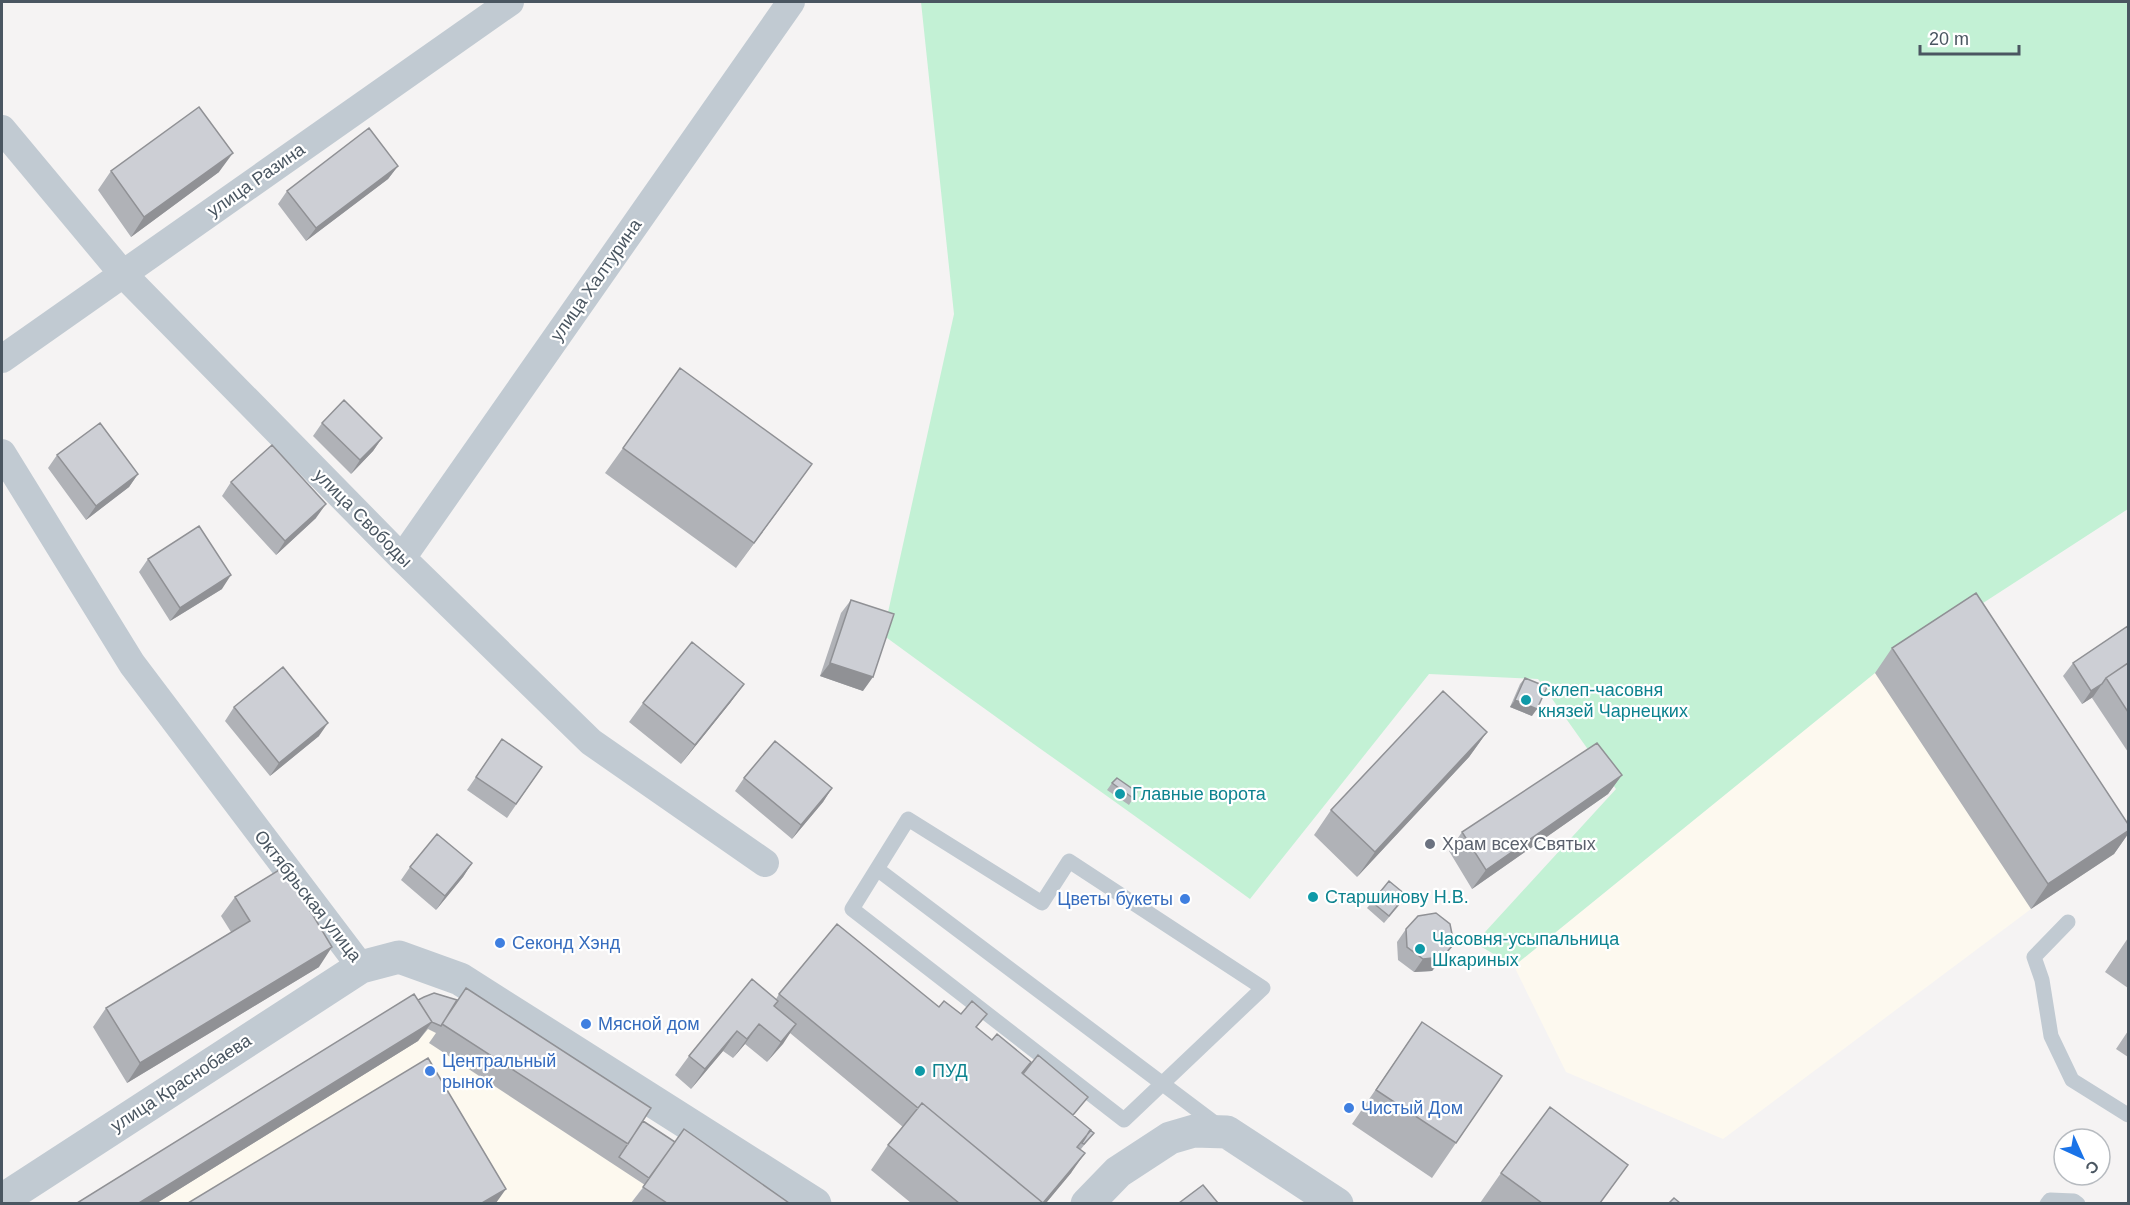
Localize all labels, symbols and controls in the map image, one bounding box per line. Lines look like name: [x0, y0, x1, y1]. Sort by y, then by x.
scale bar: [1920, 18, 2019, 56]
text: 20 m: [1929, 29, 1969, 49]
street label: улица Разина: [204, 139, 309, 221]
street label: улица Халтурина: [546, 214, 646, 345]
street label: улица Свободы: [310, 465, 416, 571]
place label: Склеп-часовня князей Чарнецких: [1538, 680, 1688, 721]
marker: Склеп-часовня князей Чарнецких: [1519, 693, 1533, 707]
place label: Главные ворота: [1132, 784, 1267, 804]
marker: Главные ворота: [1113, 787, 1127, 801]
street label: Октябрьская улица: [250, 826, 366, 966]
place label: Храм всех Святых: [1442, 834, 1596, 854]
marker: Храм всех Святых: [1423, 837, 1437, 851]
place label: Старшинову Н.В.: [1325, 887, 1469, 907]
place label: Цветы букеты: [1057, 889, 1173, 909]
marker: Старшинову Н.В.: [1306, 890, 1320, 904]
marker: Цветы букеты: [1178, 892, 1192, 906]
place label: Часовня-усыпальница Шкариных: [1432, 929, 1620, 970]
place label: Секонд Хэнд: [512, 933, 621, 953]
marker: Секонд Хэнд: [493, 936, 507, 950]
marker: Часовня-усыпальница Шкариных: [1413, 942, 1427, 956]
place label: Мясной дом: [598, 1014, 700, 1034]
marker: Мясной дом: [579, 1017, 593, 1031]
street label: улица Краснобаева: [107, 1030, 256, 1136]
place label: Центральный рынок: [442, 1051, 556, 1092]
place label: ПУД: [932, 1061, 968, 1081]
marker: Центральный рынок: [423, 1064, 437, 1078]
marker: ПУД: [913, 1064, 927, 1078]
place label: Чистый Дом: [1361, 1098, 1463, 1118]
marker: Чистый Дом: [1342, 1101, 1356, 1115]
north arrow: [2052, 1127, 2112, 1187]
text: С: [2082, 1157, 2102, 1178]

